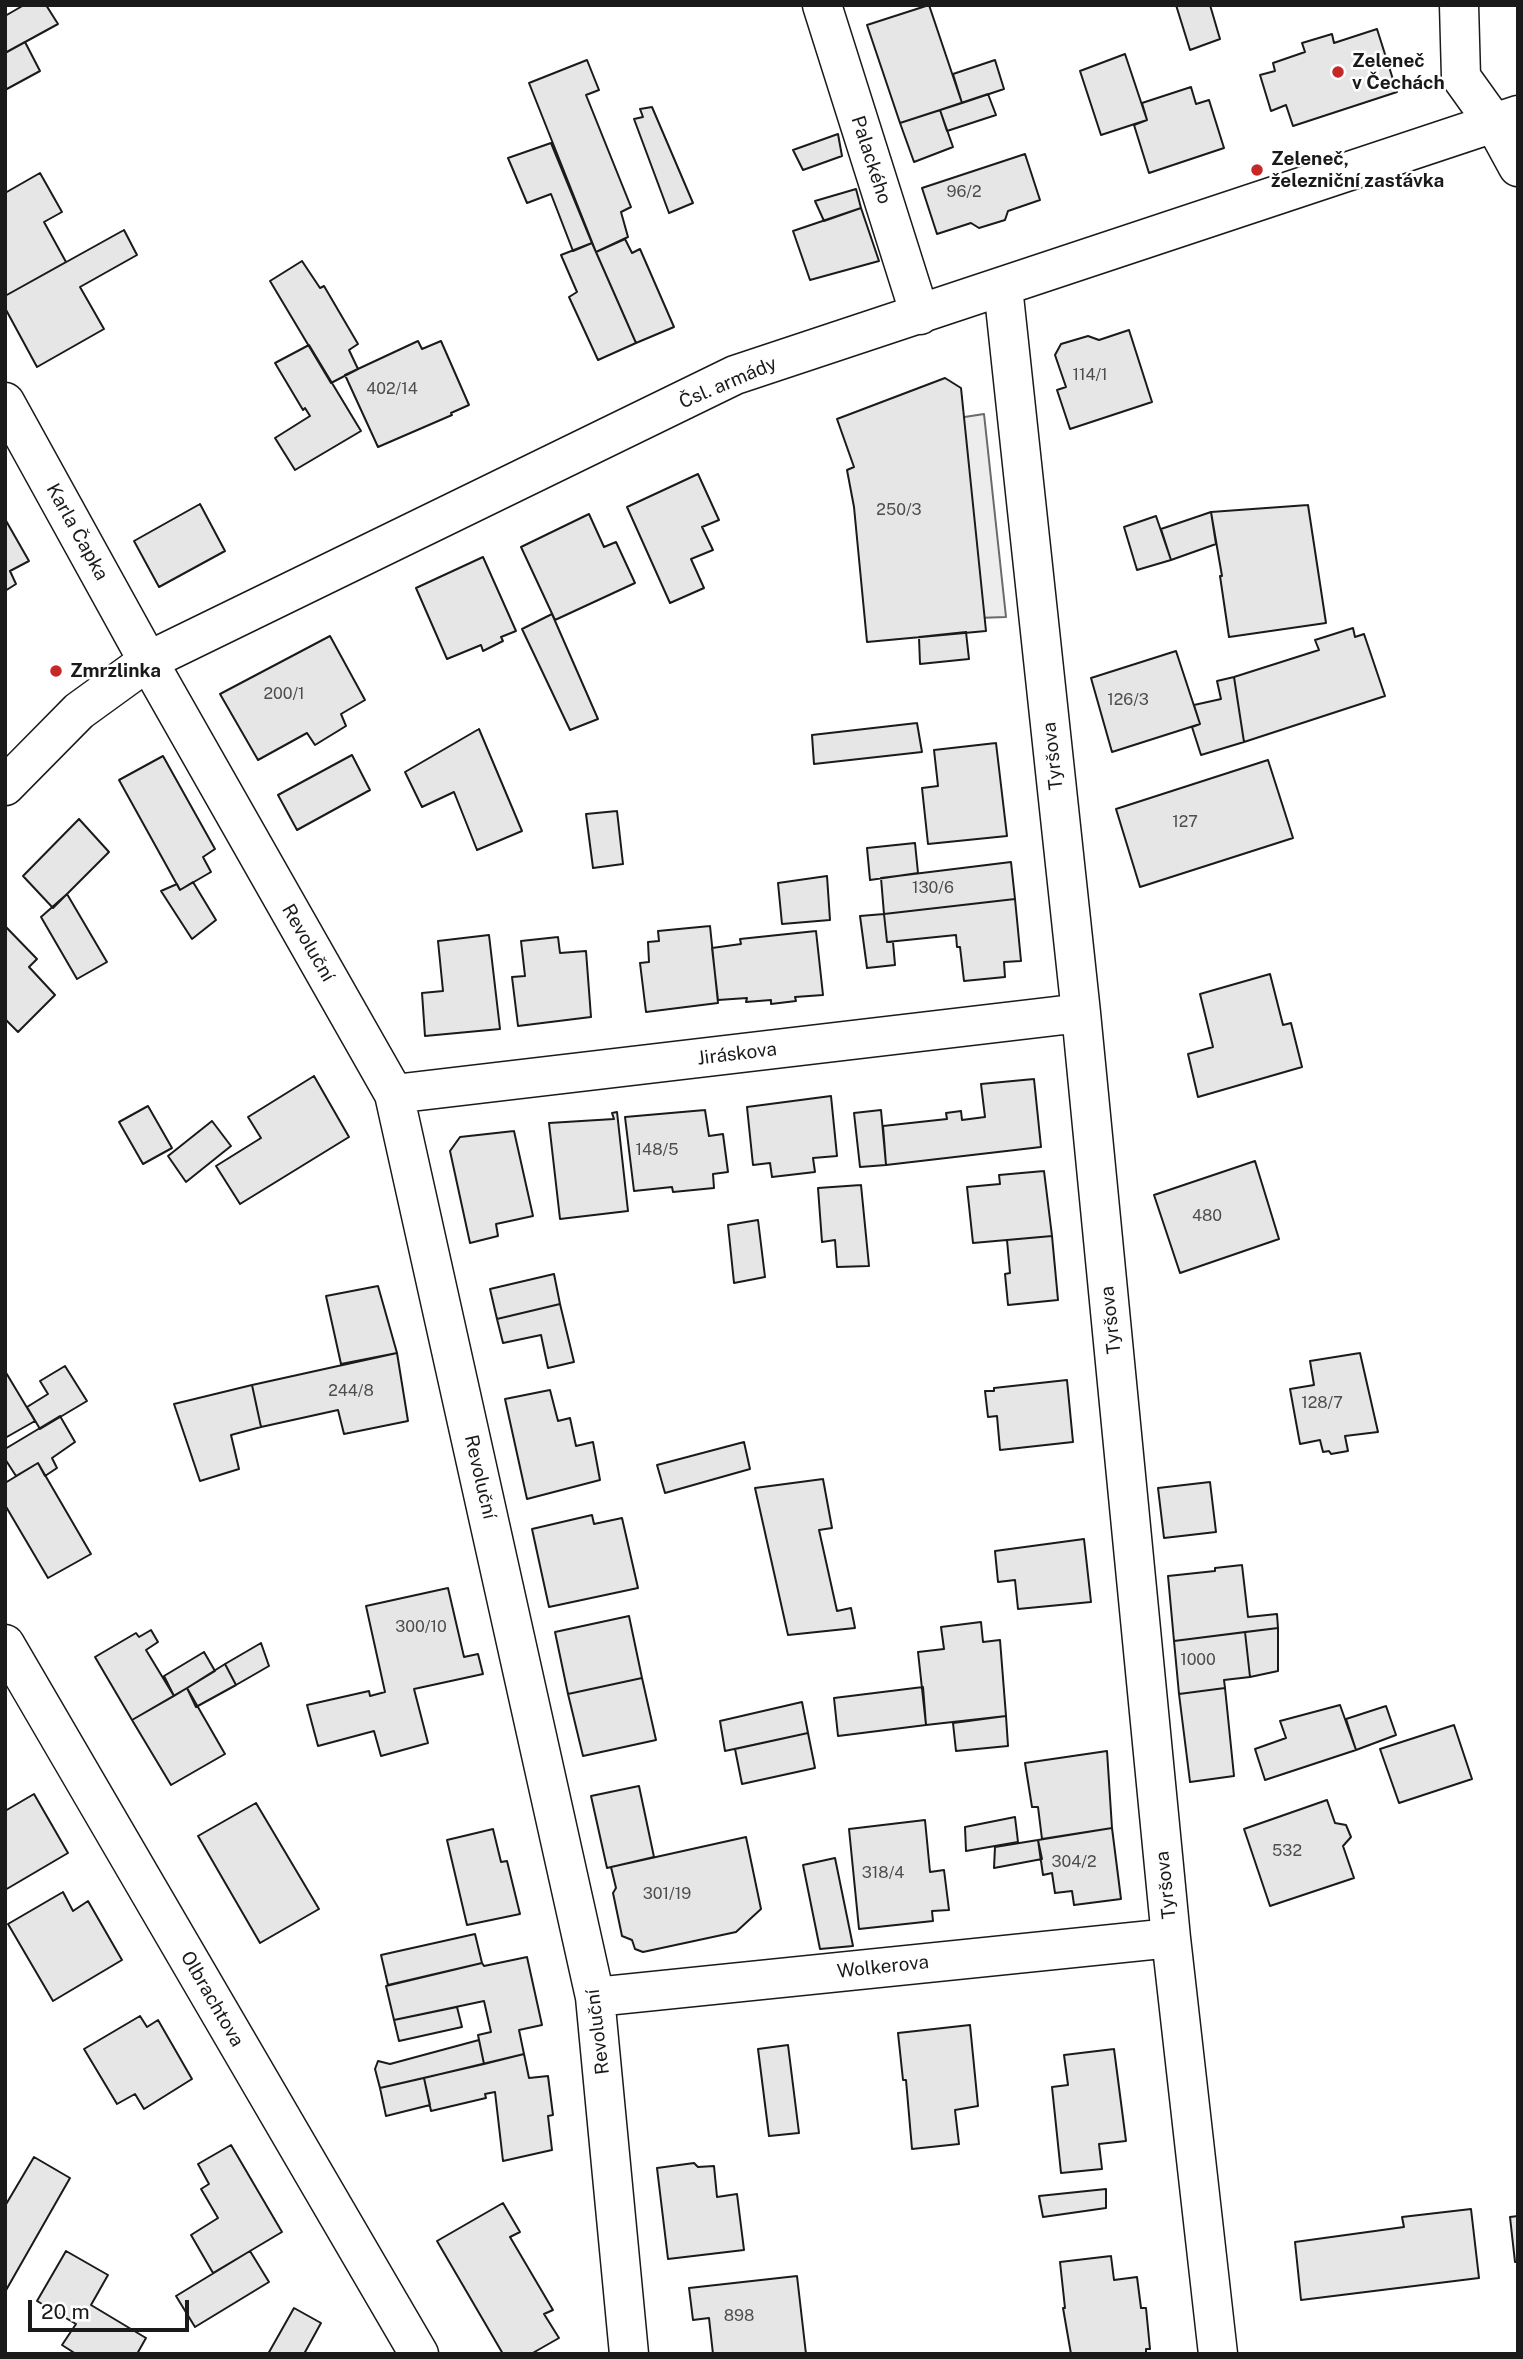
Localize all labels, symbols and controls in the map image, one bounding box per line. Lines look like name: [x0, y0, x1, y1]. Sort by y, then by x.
place label: Zeleneč v Čechách: [1352, 50, 1445, 94]
marker: Zeleneč v Čechách: [1330, 64, 1346, 80]
street label: Palackého: [846, 113, 896, 207]
place label: Zeleneč, železniční zastávka: [1271, 148, 1444, 192]
marker: Zeleneč, železniční zastávka: [1249, 162, 1265, 178]
house number: 96/2: [947, 182, 981, 202]
street label: Čsl. armády: [676, 352, 780, 414]
house number: 114/1: [1072, 365, 1108, 385]
house number: 402/14: [366, 379, 418, 399]
street label: Karla Čapka: [41, 480, 113, 584]
house number: 250/3: [876, 500, 922, 520]
place label: Zmrzlinka: [70, 660, 161, 682]
marker: Zmrzlinka: [48, 663, 64, 679]
house number: 200/1: [263, 684, 305, 704]
house number: 126/3: [1107, 690, 1149, 710]
street label: Tyršova: [1038, 721, 1068, 791]
house number: 127: [1172, 812, 1198, 832]
house number: 130/6: [912, 878, 954, 898]
street label: Revoluční: [277, 900, 339, 986]
street label: Jiráskova: [696, 1038, 778, 1070]
house number: 148/5: [636, 1140, 678, 1160]
house number: 480: [1192, 1206, 1222, 1226]
street label: Tyršova: [1096, 1285, 1126, 1355]
house number: 244/8: [328, 1381, 374, 1401]
house number: 128/7: [1301, 1393, 1343, 1413]
street label: Revoluční: [459, 1433, 501, 1521]
house number: 300/10: [395, 1617, 447, 1637]
house number: 1000: [1180, 1650, 1216, 1670]
house number: 532: [1272, 1841, 1302, 1861]
street label: Tyršova: [1151, 1850, 1181, 1920]
house number: 304/2: [1052, 1852, 1096, 1872]
house number: 318/4: [862, 1863, 904, 1883]
house number: 301/19: [643, 1884, 691, 1904]
street label: Olbrachtova: [175, 1947, 249, 2051]
street label: Wolkerova: [836, 1951, 930, 1983]
street label: Revoluční: [581, 1988, 615, 2076]
scale bar: [32, 2286, 192, 2330]
text: 20 m: [41, 2299, 90, 2324]
house number: 898: [724, 2306, 754, 2326]

